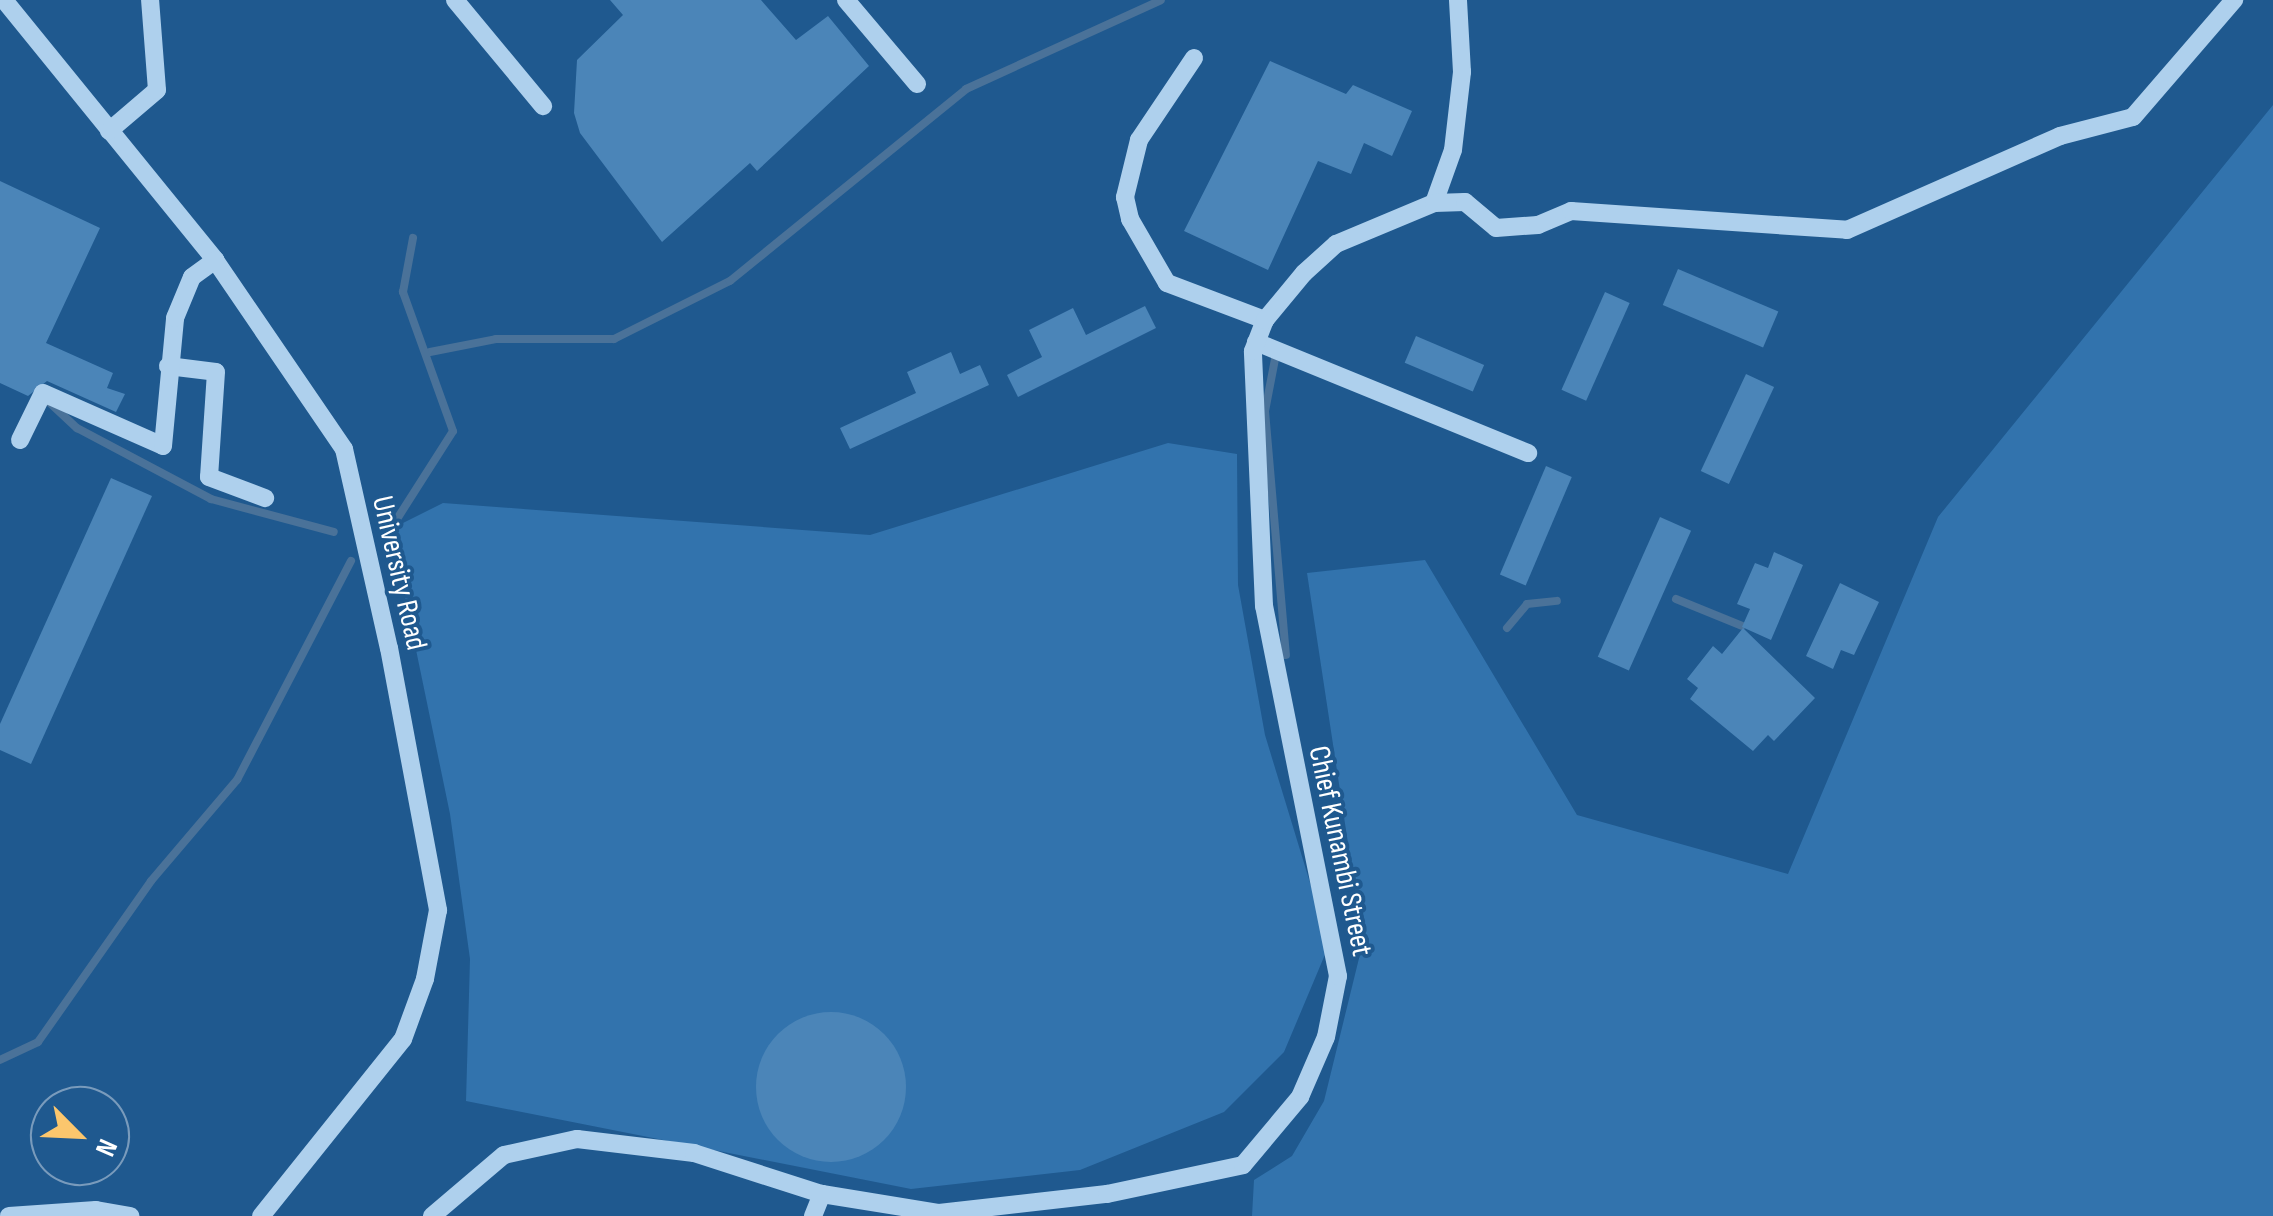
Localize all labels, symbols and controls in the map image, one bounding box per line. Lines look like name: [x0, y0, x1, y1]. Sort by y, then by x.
street label: University Road: [364, 493, 434, 653]
street label: Chief Kunambi Street: [1300, 743, 1380, 959]
north arrow: [30, 1086, 130, 1186]
text: N: [88, 1134, 124, 1161]

